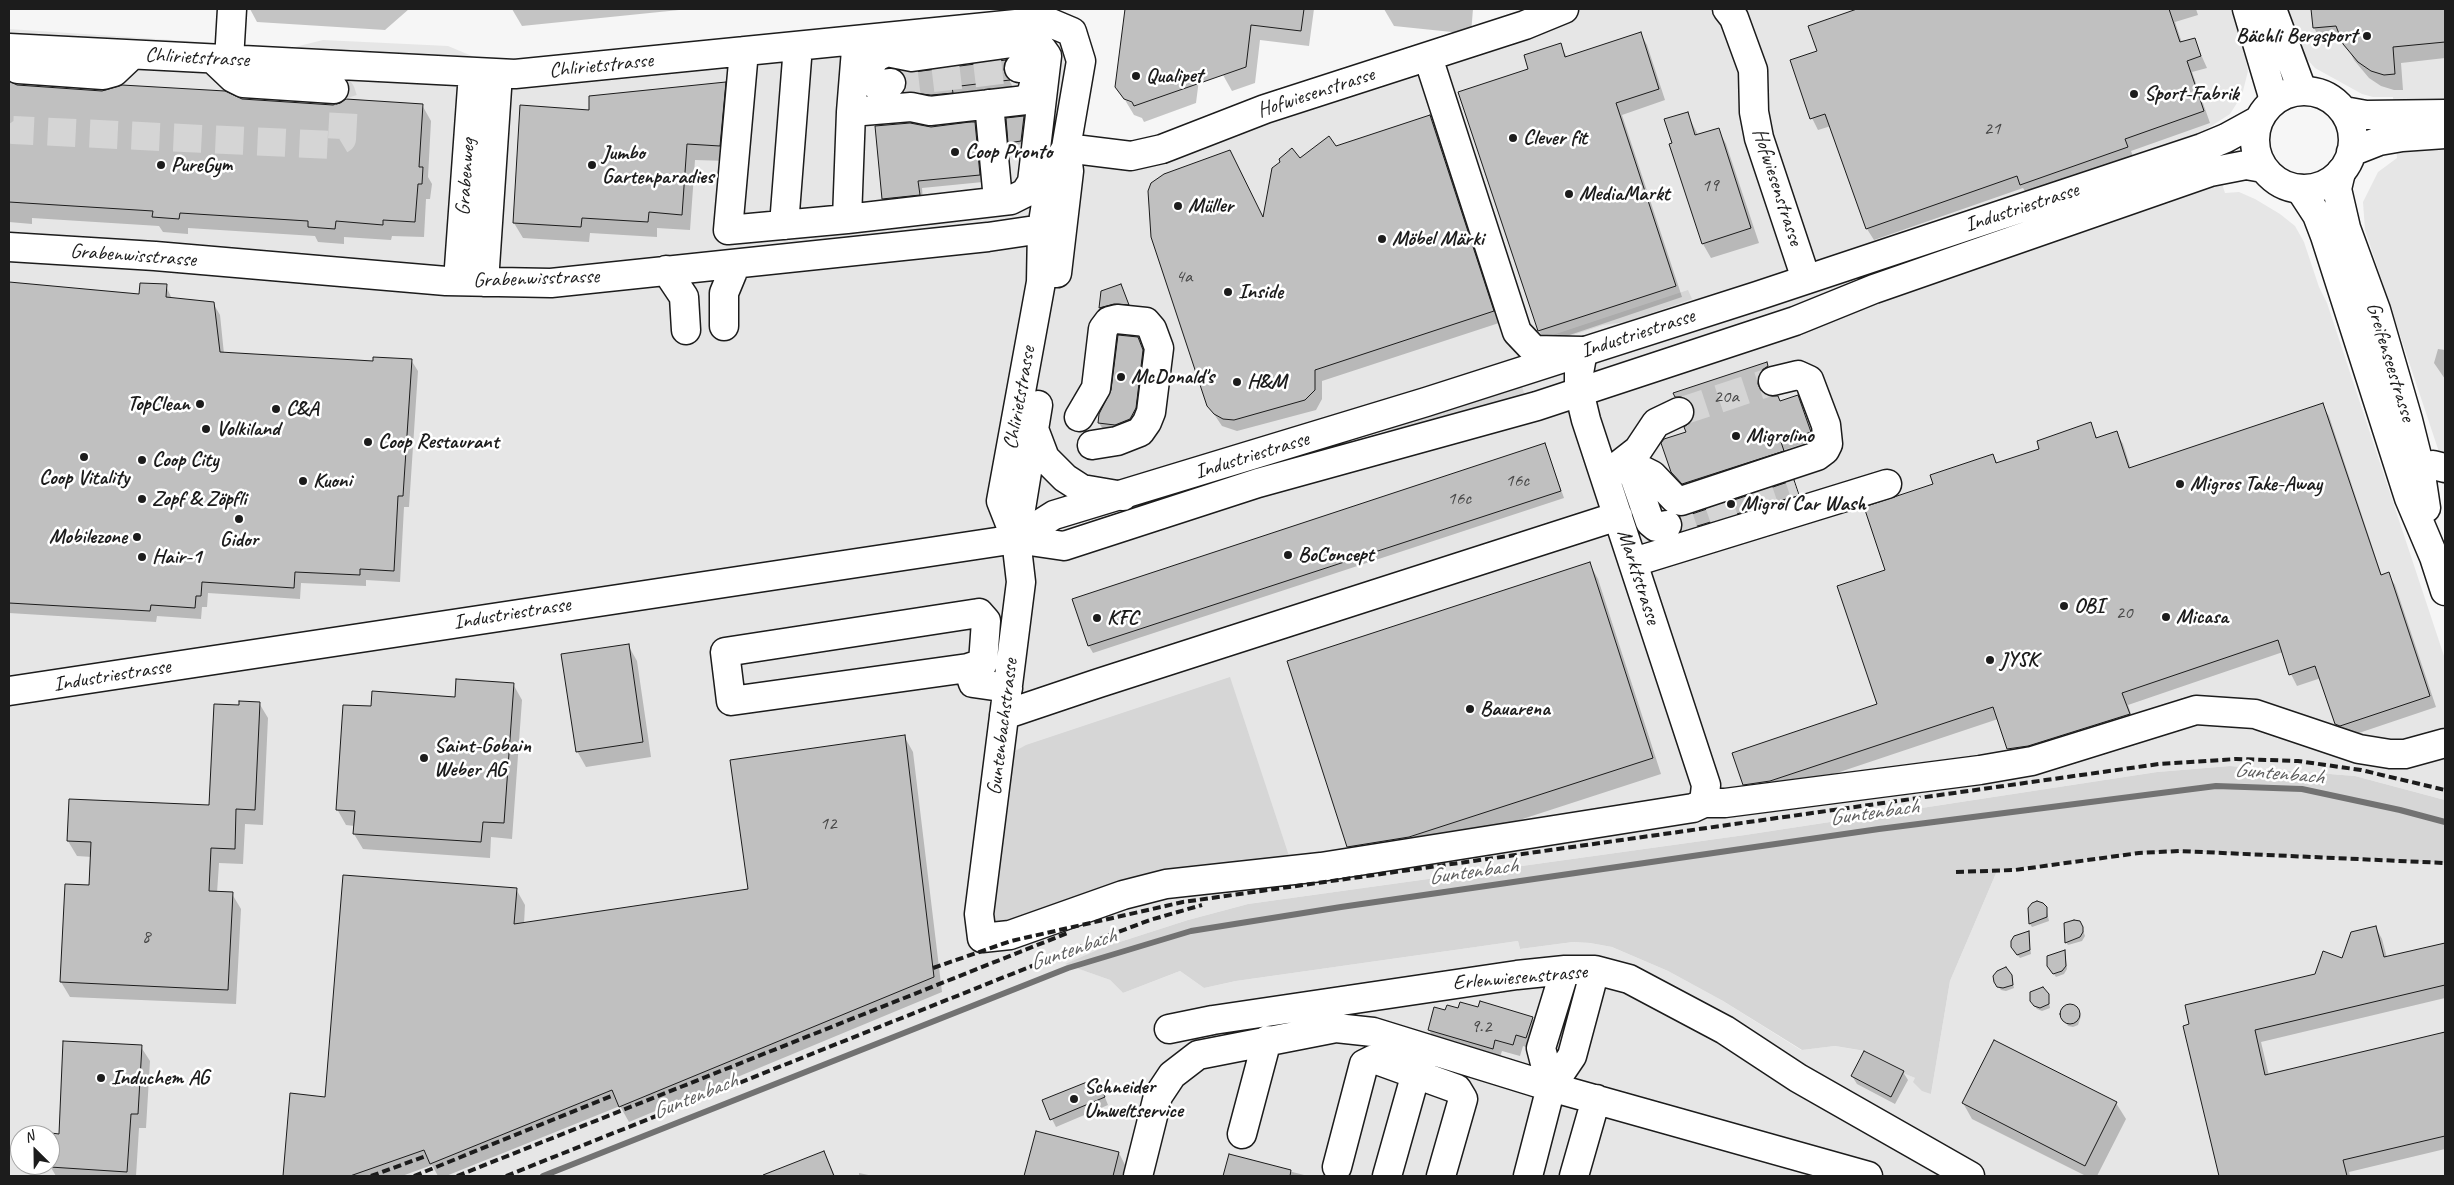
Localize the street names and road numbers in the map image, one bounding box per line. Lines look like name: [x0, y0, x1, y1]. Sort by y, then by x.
street label: Chlirietstrasse: [144, 43, 250, 73]
street label: Chlirietstrasse: [548, 48, 654, 84]
street label: Hofwiesenstrasse: [1254, 62, 1378, 124]
street label: Hofwiesenstrasse: [1746, 125, 1808, 249]
street label: Grabenweg: [451, 138, 481, 216]
street label: Industriestrasse: [1962, 178, 2082, 238]
street label: Grabenwisstrasse: [69, 239, 197, 273]
street label: Grabenwisstrasse: [472, 264, 600, 294]
street label: Greifenseestrasse: [2360, 299, 2420, 425]
street label: Industriestrasse: [1578, 304, 1698, 364]
street label: Chlirietstrasse: [999, 344, 1041, 452]
street label: Industriestrasse: [1192, 427, 1312, 485]
street label: Marktstrasse: [1611, 526, 1665, 628]
street label: Industriestrasse: [452, 592, 572, 636]
street label: Industriestrasse: [52, 654, 172, 698]
street label: Guntenbachstrasse: [982, 657, 1024, 797]
street label: Erlenwiesenstrasse: [1452, 960, 1588, 996]

